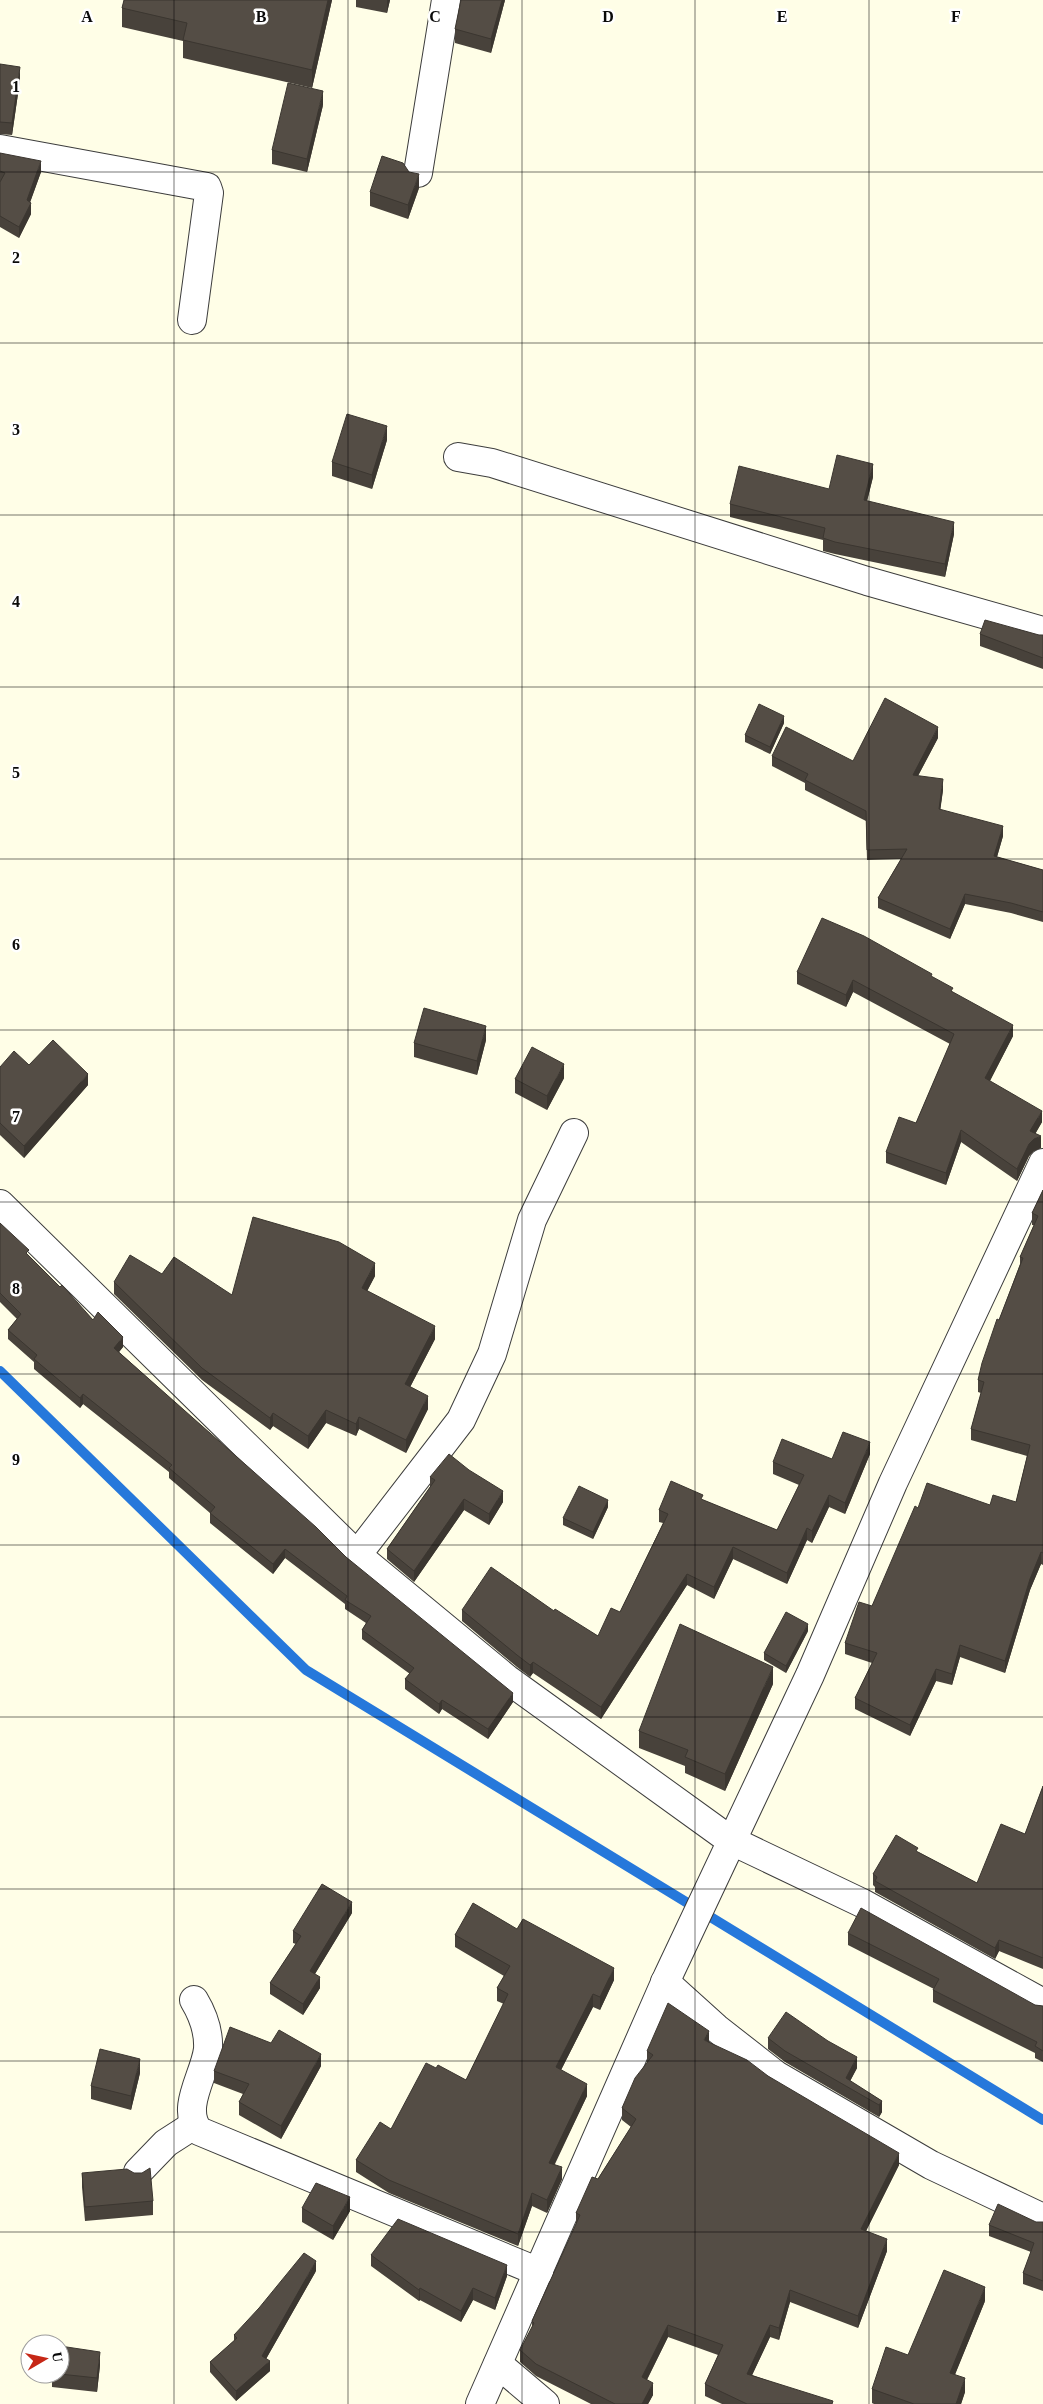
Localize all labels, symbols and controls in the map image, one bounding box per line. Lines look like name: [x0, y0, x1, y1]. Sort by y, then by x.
text: A: [81, 8, 93, 25]
text: B: [256, 8, 267, 25]
text: C: [429, 8, 441, 25]
text: D: [602, 8, 614, 25]
text: E: [777, 8, 787, 25]
text: F: [951, 8, 961, 25]
text: 1: [12, 78, 20, 95]
text: 2: [12, 249, 20, 266]
text: 3: [12, 421, 20, 438]
text: 4: [12, 593, 20, 610]
text: 5: [12, 764, 20, 781]
text: 6: [12, 936, 20, 953]
text: 7: [12, 1108, 20, 1125]
text: 8: [12, 1280, 20, 1297]
text: 9: [12, 1451, 20, 1468]
north arrow: [20, 2334, 70, 2384]
text: U: [49, 2351, 66, 2363]

